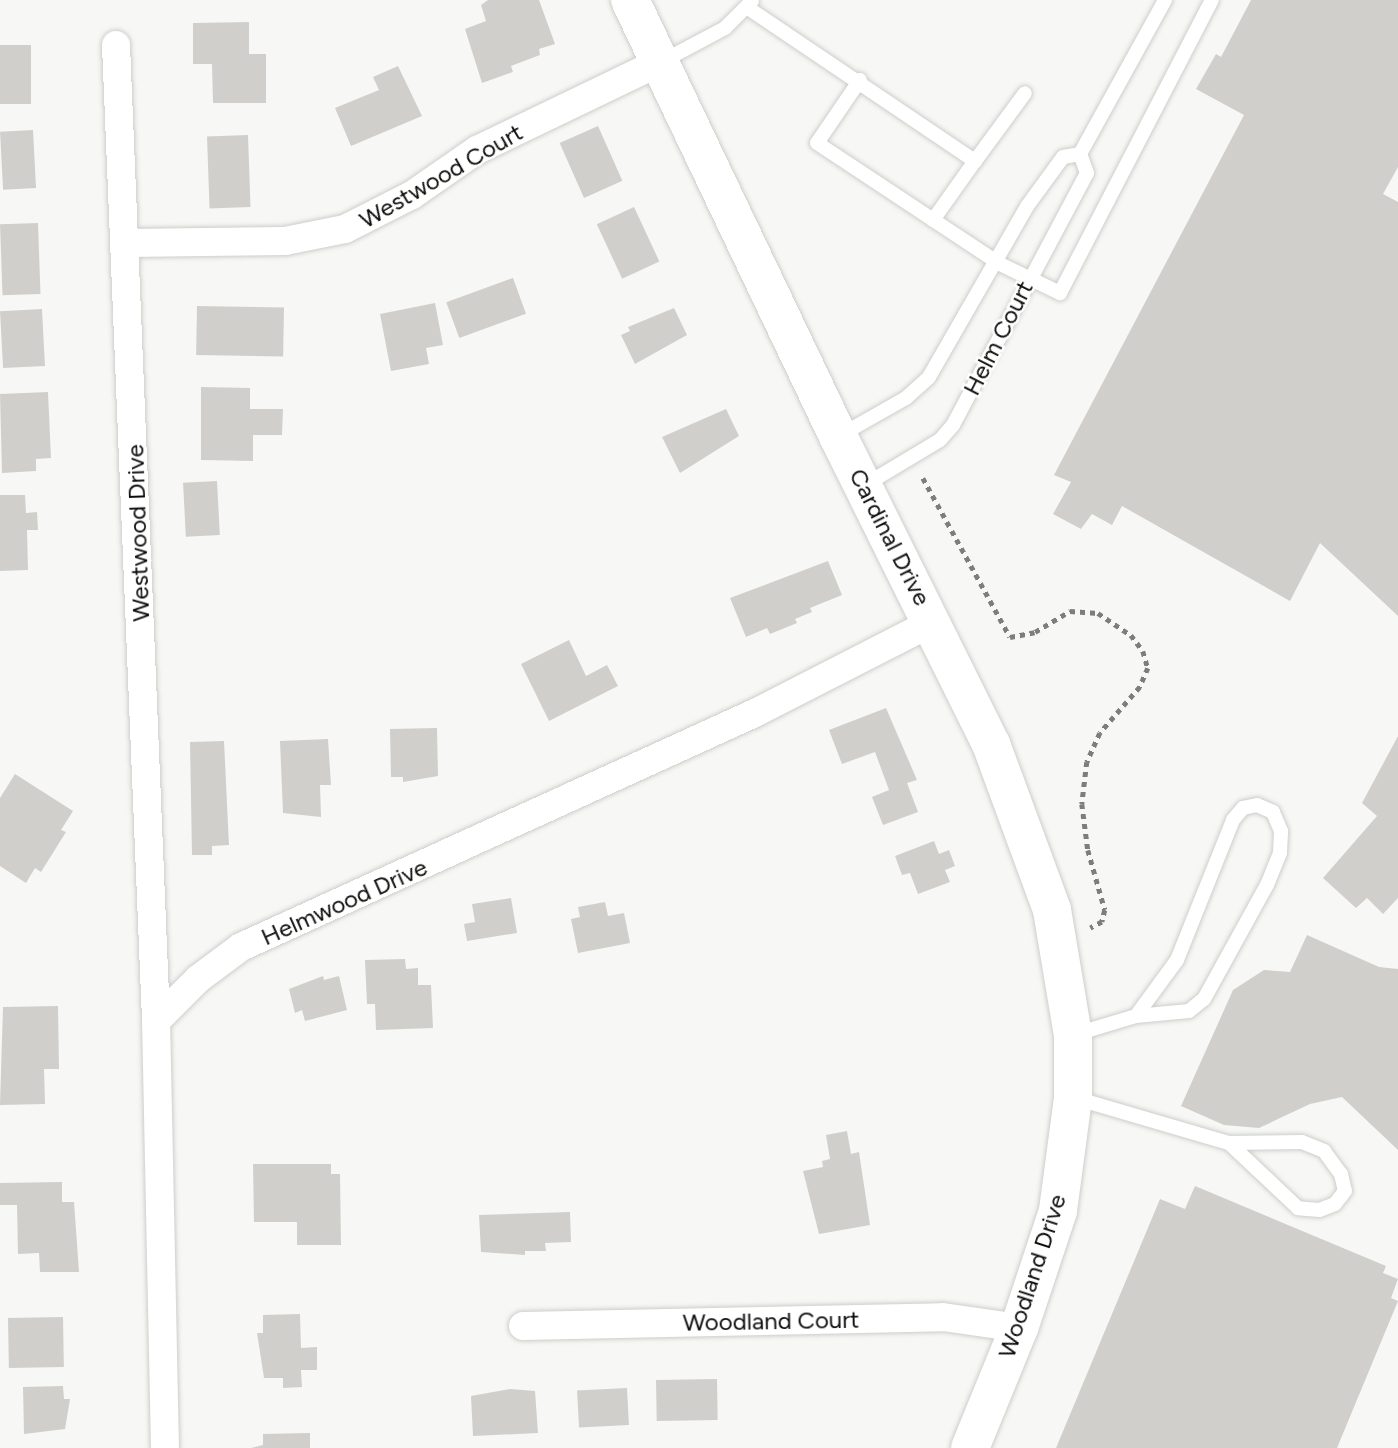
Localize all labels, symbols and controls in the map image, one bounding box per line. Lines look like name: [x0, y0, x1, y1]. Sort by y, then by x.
street label: Westwood Court: [354, 118, 528, 234]
street label: Helm Court: [957, 276, 1039, 400]
street label: Westwood Drive: [121, 444, 155, 622]
street label: Cardinal Drive: [843, 464, 937, 610]
street label: Helmwood Drive: [257, 853, 431, 951]
street label: Woodland Drive: [992, 1191, 1072, 1361]
street label: Woodland Court: [682, 1305, 860, 1337]

